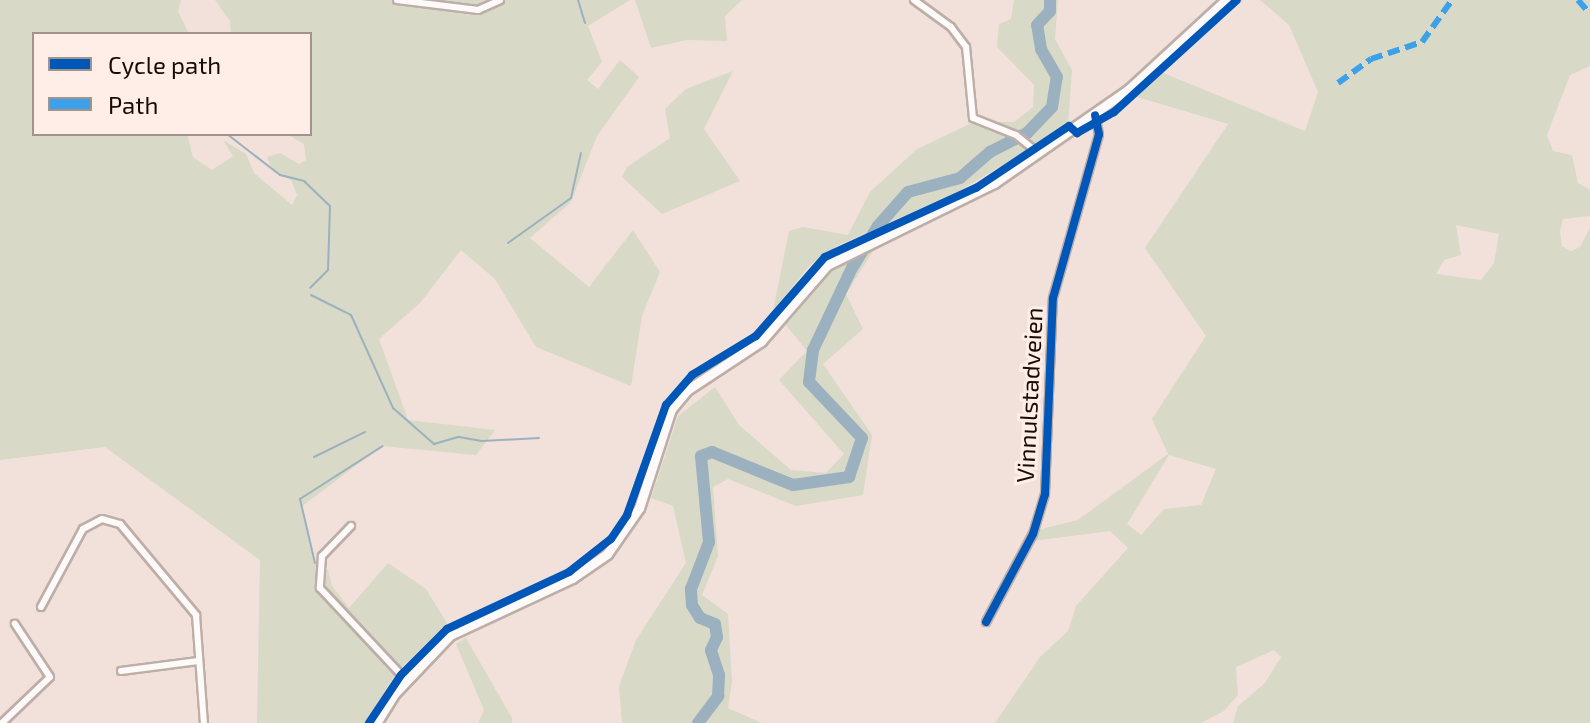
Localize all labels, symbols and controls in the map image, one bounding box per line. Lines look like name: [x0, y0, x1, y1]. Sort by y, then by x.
legend: [32, 32, 312, 136]
text: Cycle path: [108, 50, 221, 79]
text: Path: [108, 90, 158, 119]
street label: Vinnulstadveien: [1010, 306, 1048, 484]

